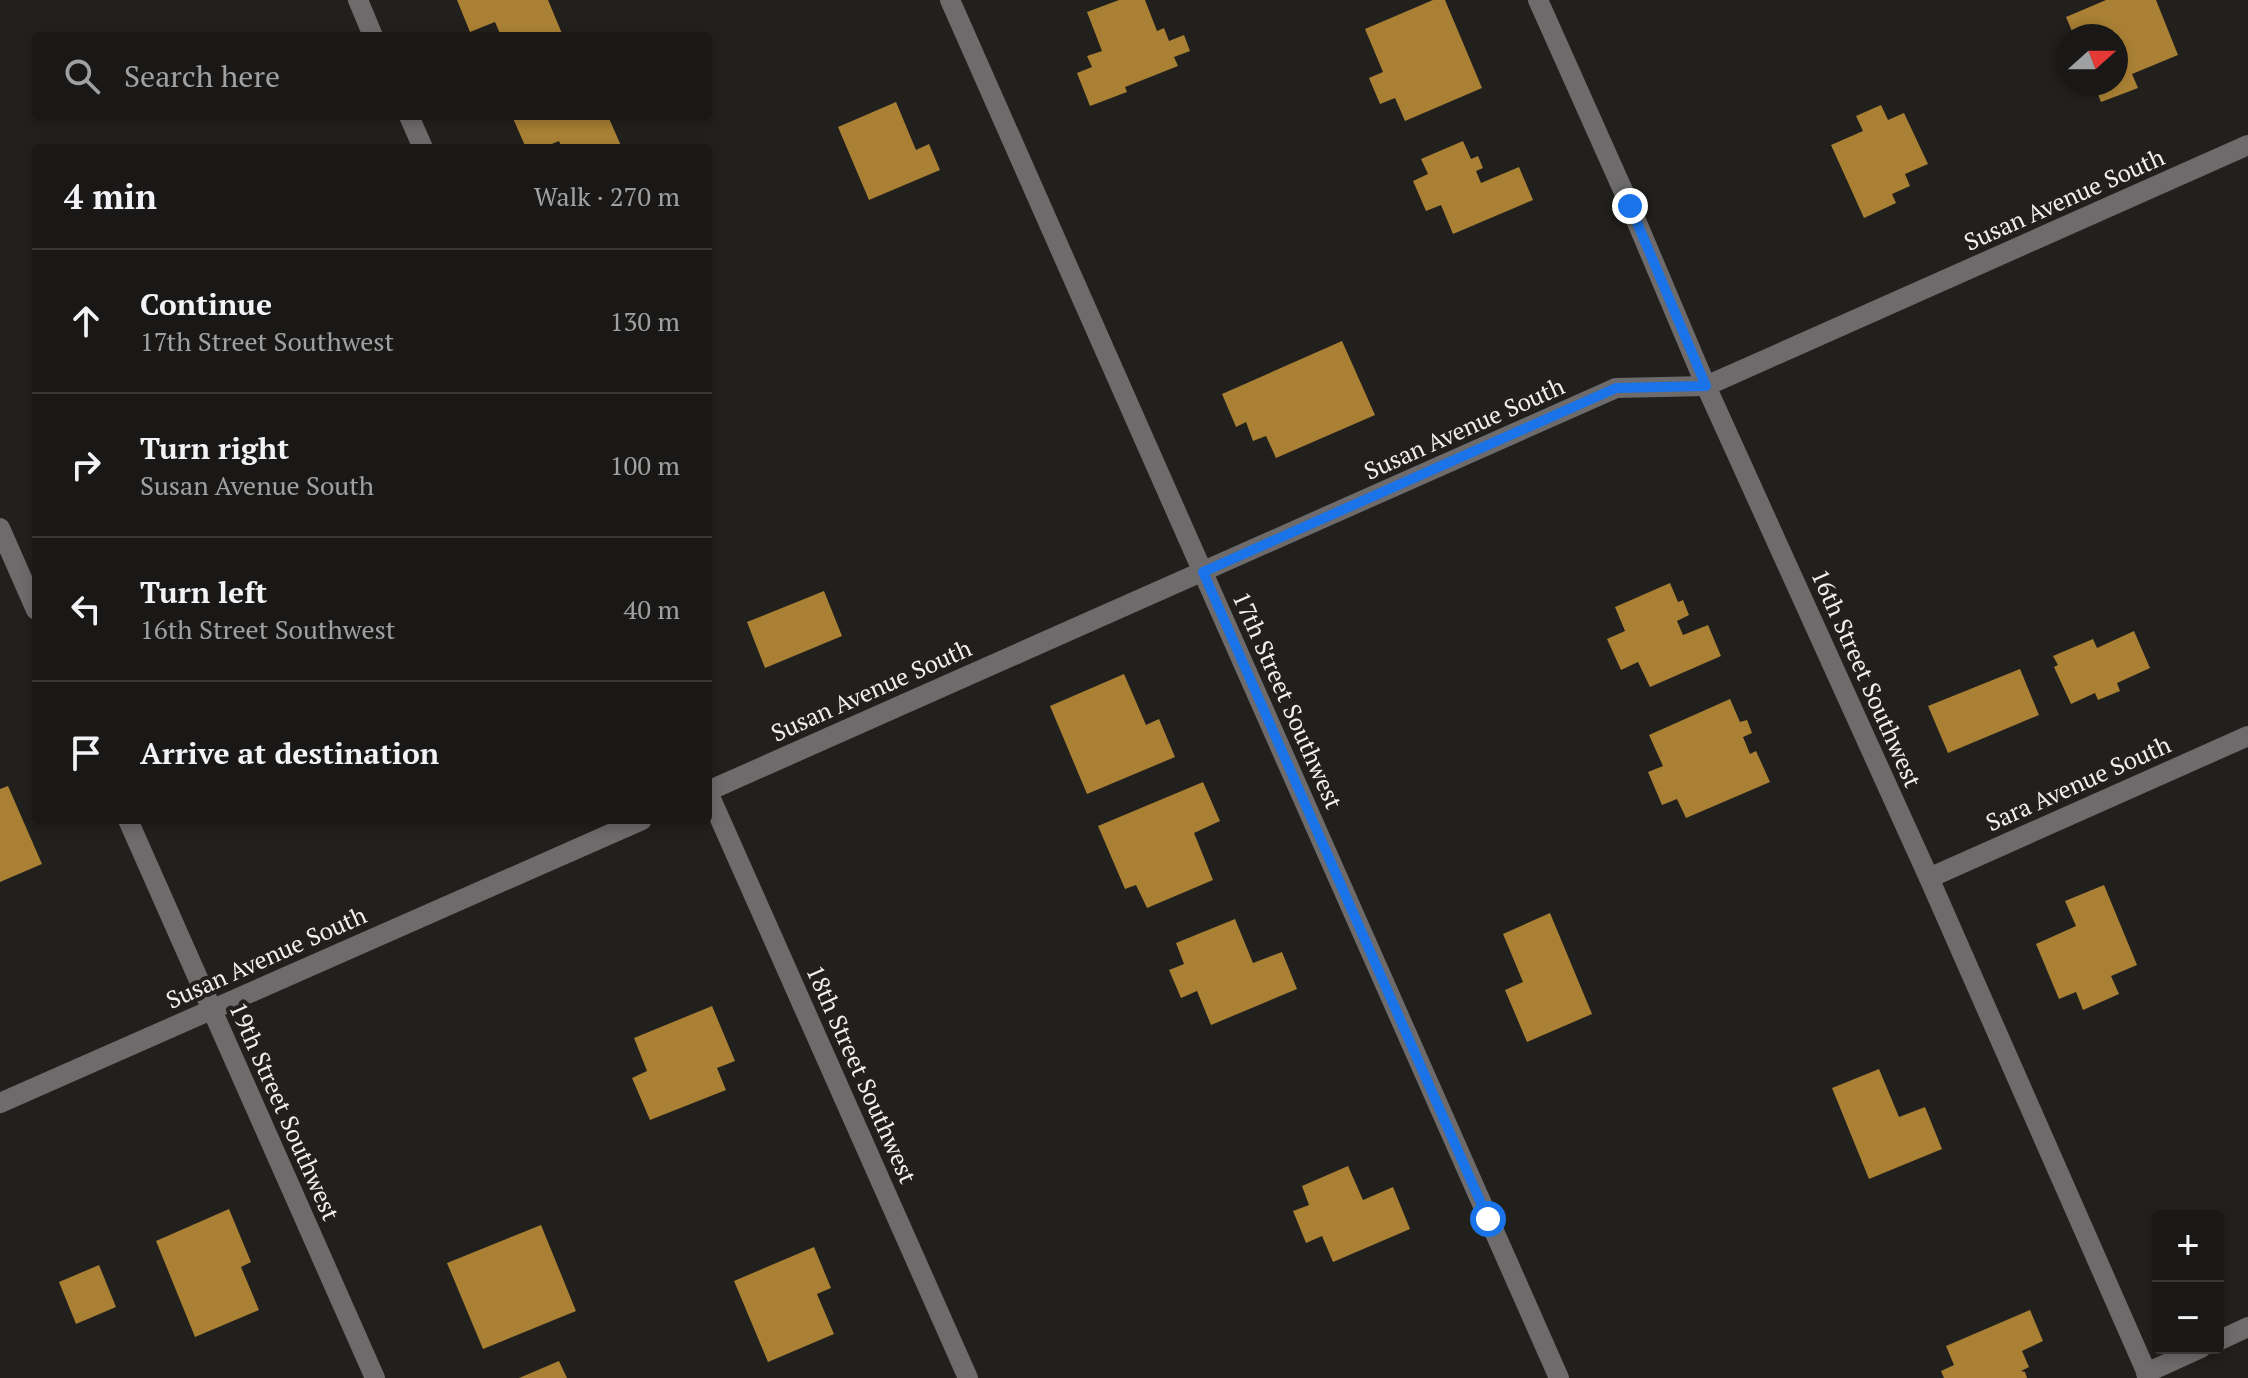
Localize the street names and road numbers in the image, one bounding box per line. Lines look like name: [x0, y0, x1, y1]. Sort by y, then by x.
street label: Susan Avenue South: [1959, 140, 2169, 258]
street label: Susan Avenue South: [1359, 369, 1569, 487]
street label: 16th Street Southwest: [1804, 564, 1930, 792]
street label: 17th Street Southwest: [1226, 586, 1350, 814]
street label: Susan Avenue South: [766, 631, 976, 749]
street label: Sara Avenue South: [1981, 728, 2175, 838]
street label: Susan Avenue South: [161, 898, 371, 1016]
street label: 18th Street Southwest: [799, 960, 925, 1188]
street label: 19th Street Southwest: [222, 997, 348, 1225]

